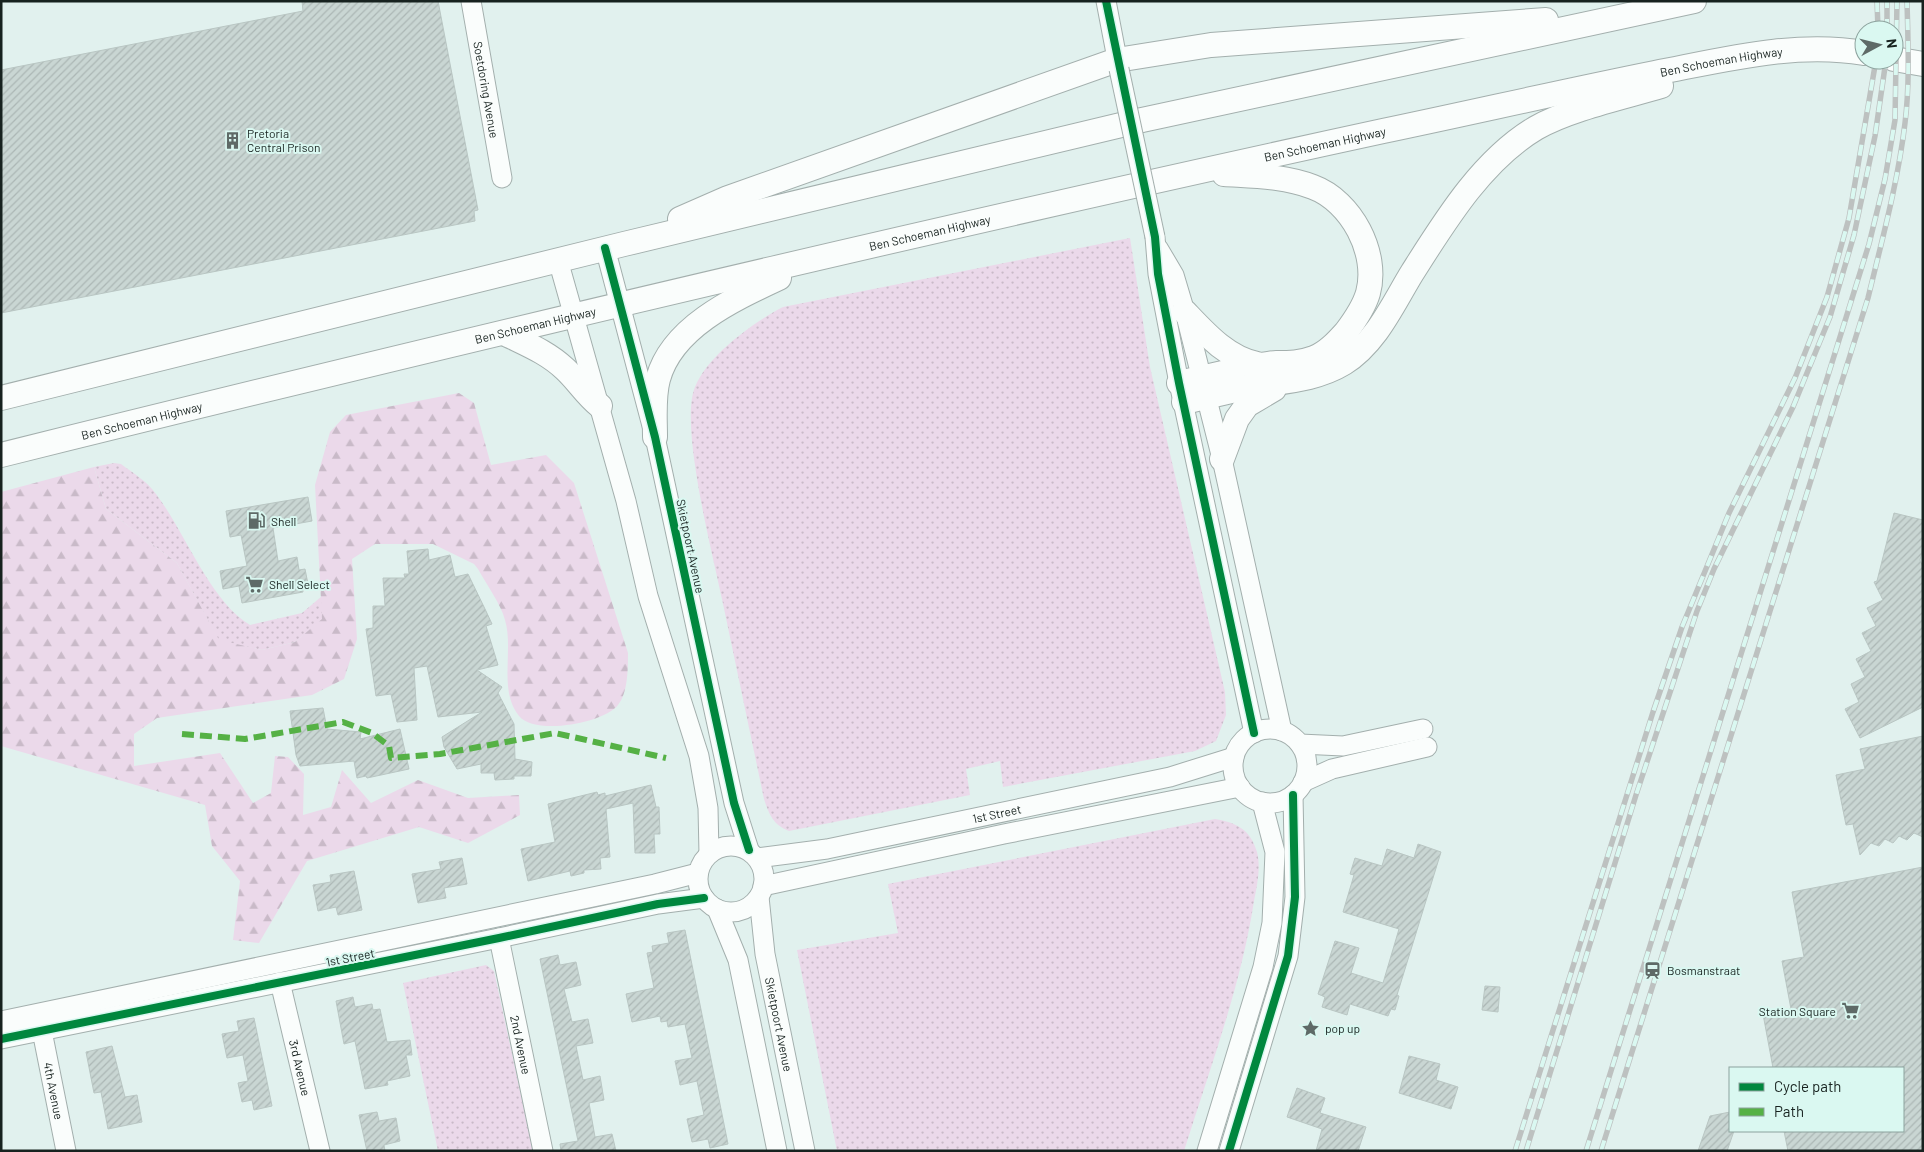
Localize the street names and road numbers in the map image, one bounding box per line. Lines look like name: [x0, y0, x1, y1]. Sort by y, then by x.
street label: Soetdoring Avenue: [471, 40, 502, 139]
street label: Ben Schoeman Highway: [1659, 44, 1784, 79]
street label: Ben Schoeman Highway: [1263, 124, 1387, 164]
street label: Ben Schoeman Highway: [868, 211, 992, 253]
street label: Ben Schoeman Highway: [473, 303, 598, 346]
street label: Ben Schoeman Highway: [80, 398, 204, 442]
street label: Skietpoort Avenue: [674, 498, 708, 594]
street label: 1st Street: [971, 801, 1022, 825]
street label: 1st Street: [324, 945, 376, 969]
street label: Skietpoort Avenue: [763, 976, 796, 1073]
street label: 2nd Avenue: [508, 1014, 534, 1076]
street label: 3rd Avenue: [287, 1038, 314, 1097]
street label: 4th Avenue: [41, 1061, 67, 1121]

